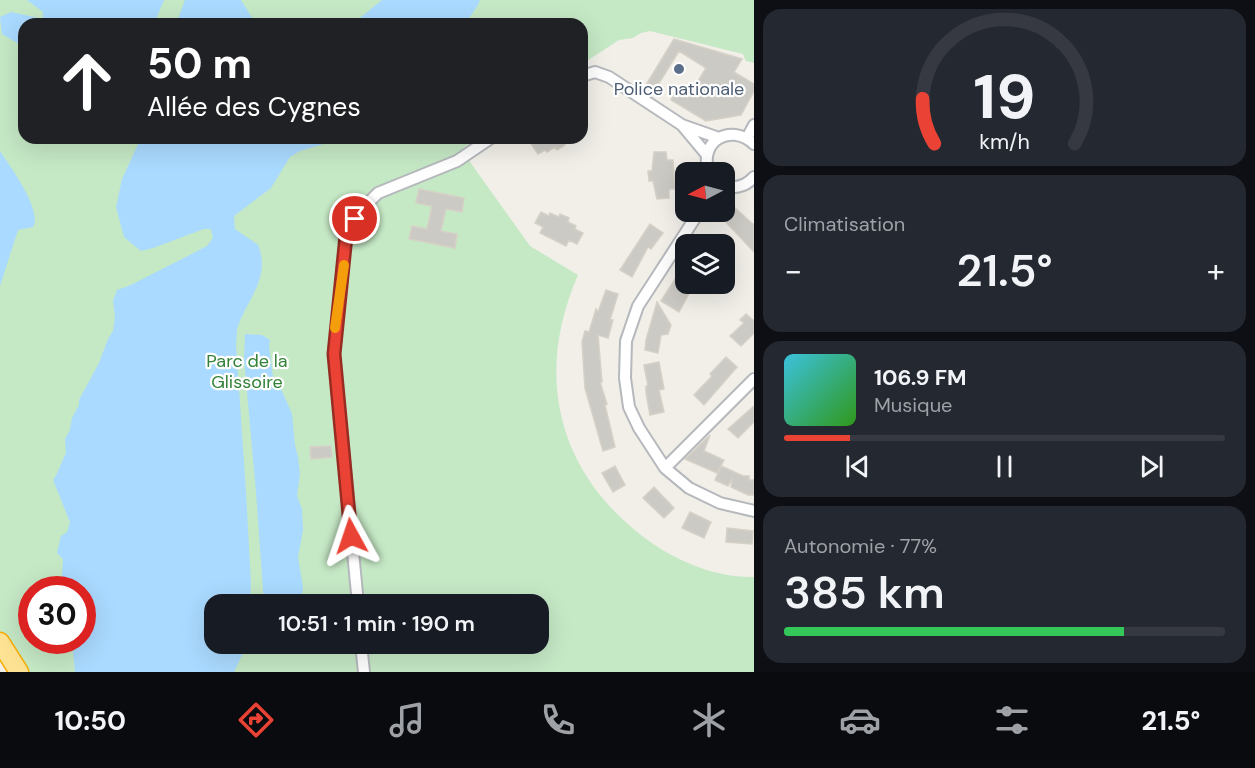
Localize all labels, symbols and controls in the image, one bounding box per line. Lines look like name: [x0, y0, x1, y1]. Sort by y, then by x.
text: 50 m: [147, 36, 252, 91]
icon: ahead: [48, 42, 126, 120]
text: 19: [973, 57, 1036, 138]
marker: Police nationale: [672, 62, 686, 76]
place label: Police nationale: [614, 77, 744, 101]
text: Allée des Cygnes: [147, 89, 361, 124]
text: km/h: [979, 129, 1030, 157]
north arrow: [675, 162, 735, 222]
map controls: [675, 162, 735, 294]
pin: [329, 193, 380, 244]
icon: arrive: [338, 202, 371, 235]
text: Climatisation: [784, 211, 905, 237]
button: layers: [675, 234, 735, 294]
text: 21.5°: [956, 241, 1053, 300]
text: −: [784, 249, 802, 292]
text: +: [1207, 249, 1225, 292]
park label: Parc de la Glissoire: [206, 349, 288, 394]
text: 106.9 FM: [874, 363, 966, 392]
text: Musique: [874, 392, 952, 418]
icon: previous: [841, 450, 874, 483]
icon: pause: [988, 450, 1021, 483]
icon: next: [1135, 450, 1168, 483]
position arrow: [319, 504, 383, 568]
text: Autonomie · 77%: [784, 533, 937, 559]
text: 385 km: [784, 563, 945, 622]
speed limit sign: 30: [18, 576, 96, 654]
text: 10:51 · 1 min · 190 m: [278, 609, 475, 638]
icon: directions: [235, 699, 277, 741]
icon: music: [386, 699, 428, 741]
icon: phone: [537, 699, 579, 741]
icon: climate: [688, 699, 730, 741]
icon: car: [839, 699, 881, 741]
icon: filters: [991, 699, 1033, 741]
text: 10:50: [55, 703, 126, 738]
text: 21.5°: [1142, 703, 1200, 738]

